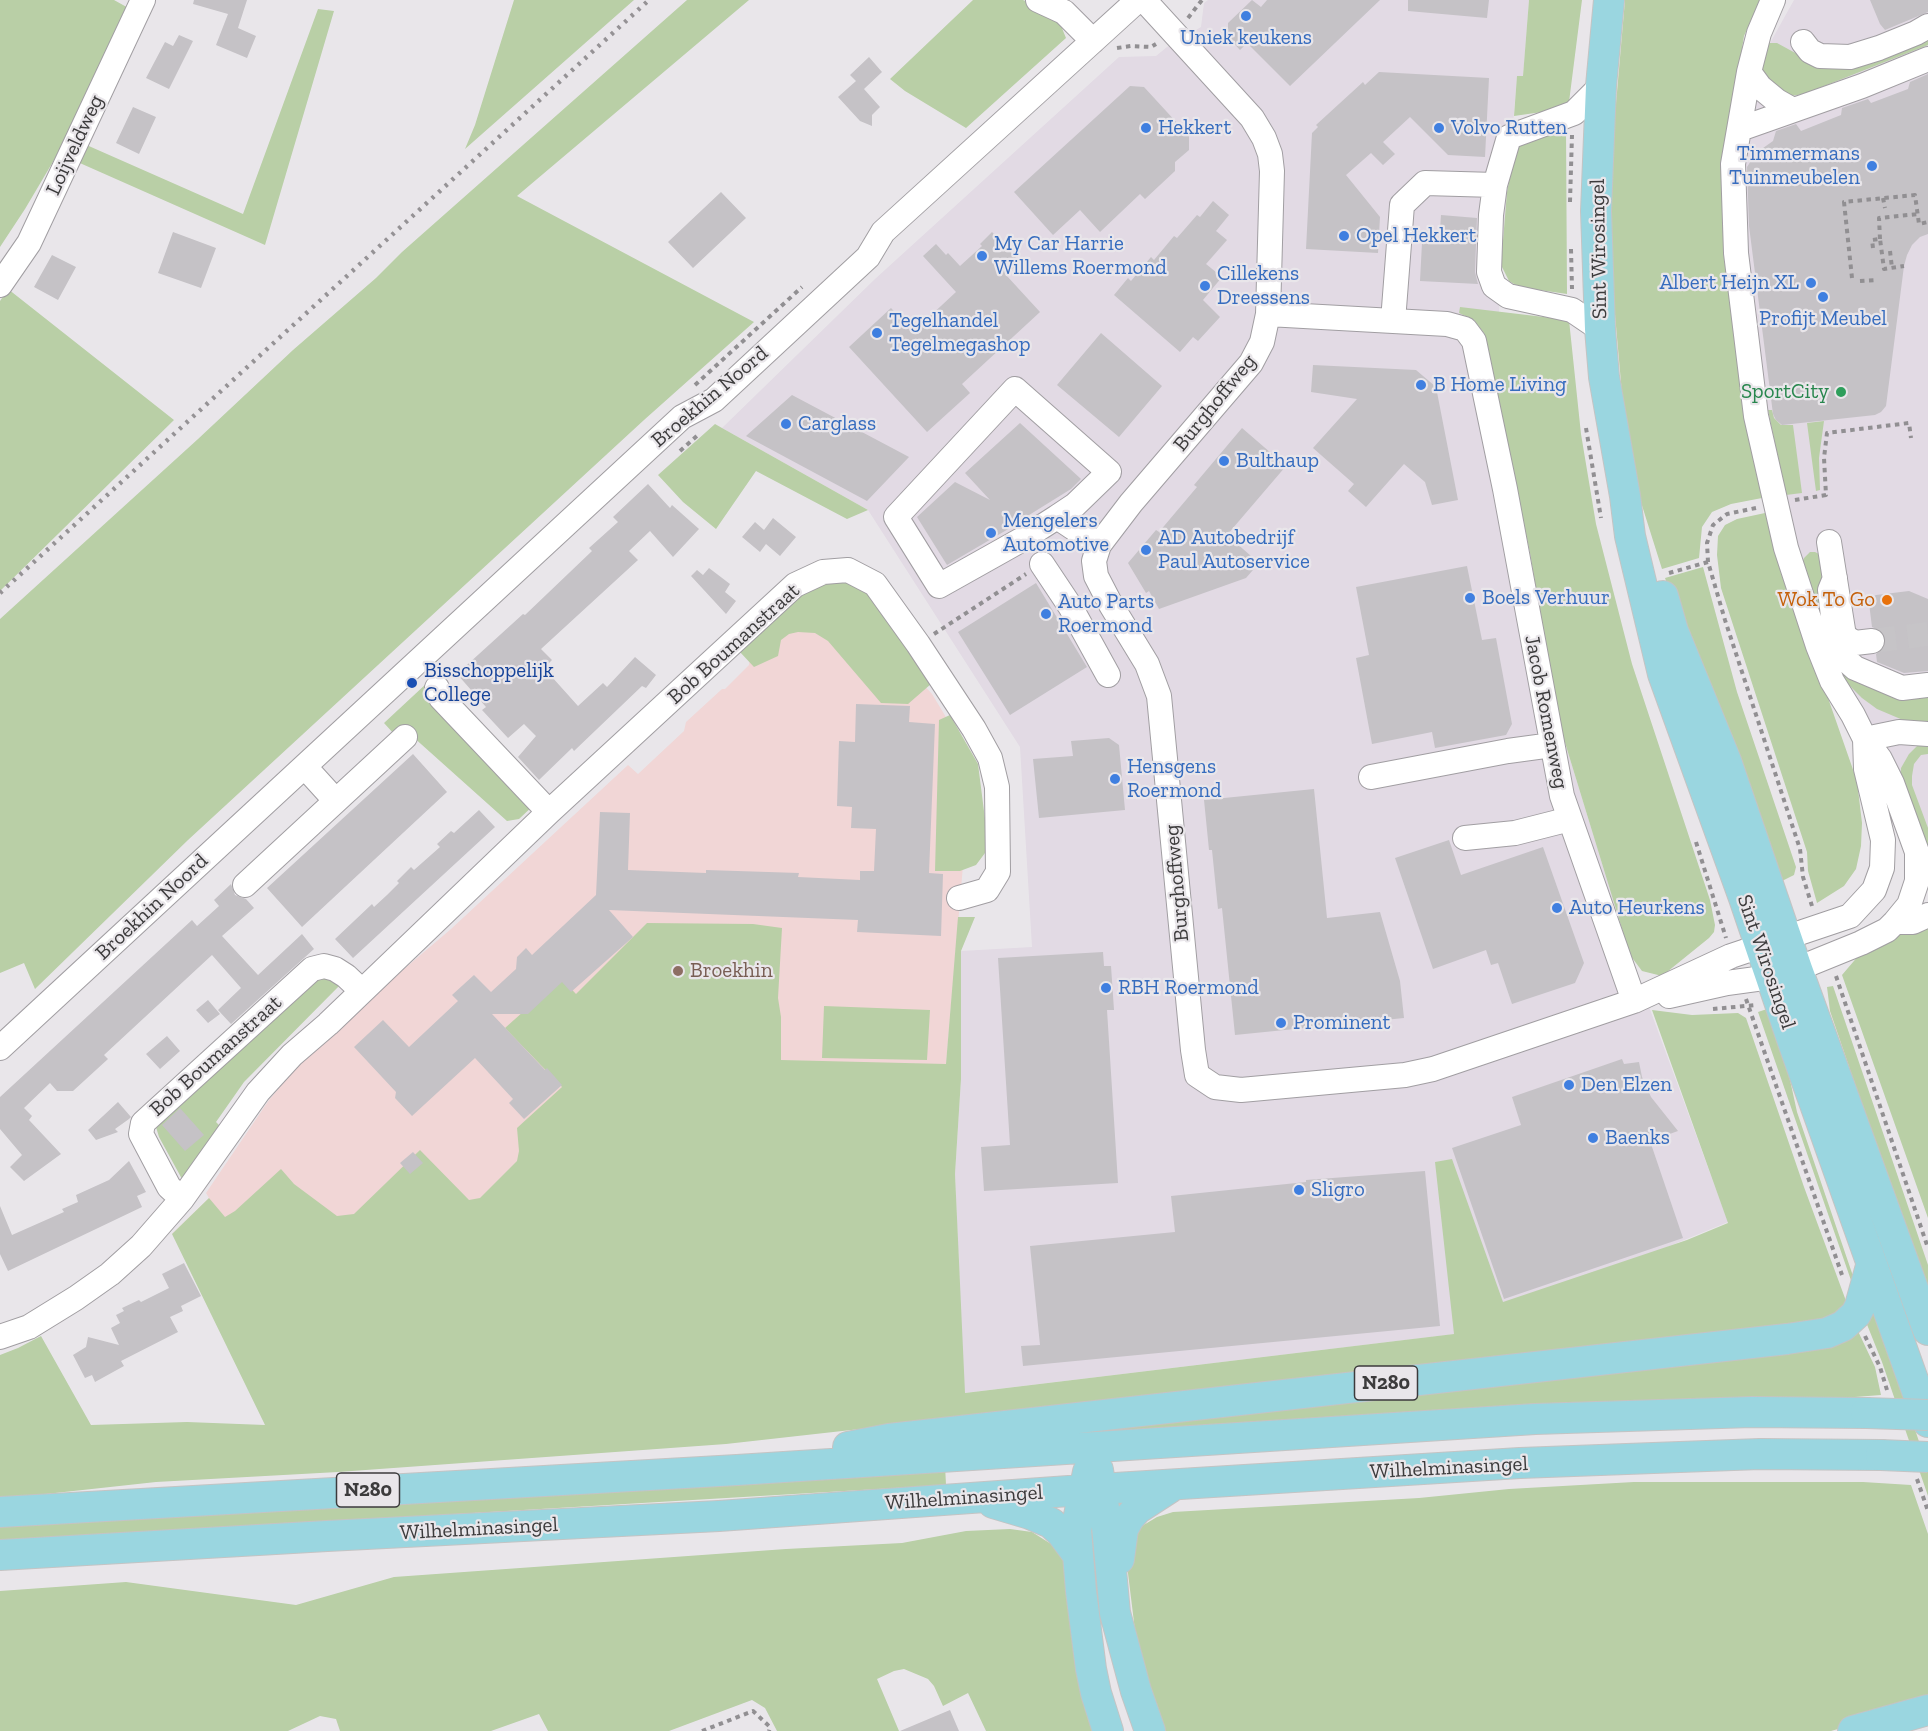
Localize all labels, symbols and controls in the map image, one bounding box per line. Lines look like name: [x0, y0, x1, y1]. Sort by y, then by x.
marker: Uniek keukens: [1239, 9, 1253, 23]
place label: Uniek keukens: [1180, 25, 1312, 51]
street label: Loijveldweg: [41, 91, 109, 199]
place label: Hekkert: [1158, 115, 1231, 141]
place label: Volvo Rutten: [1451, 115, 1567, 141]
marker: Hekkert: [1139, 121, 1153, 135]
marker: Volvo Rutten: [1432, 121, 1446, 135]
place label: Timmermans Tuinmeubelen: [1729, 141, 1860, 191]
marker: Timmermans Tuinmeubelen: [1865, 159, 1879, 173]
street label: Sint Wirosingel: [1585, 179, 1613, 319]
place label: Opel Hekkert: [1356, 223, 1476, 249]
marker: Opel Hekkert: [1337, 229, 1351, 243]
place label: My Car Harrie Willems Roermond: [994, 231, 1167, 281]
marker: My Car Harrie Willems Roermond: [975, 249, 989, 263]
place label: Cillekens Dreessens: [1217, 261, 1310, 311]
place label: Albert Heijn XL: [1659, 270, 1799, 296]
marker: Albert Heijn XL: [1804, 276, 1818, 290]
marker: Cillekens Dreessens: [1198, 279, 1212, 293]
marker: Profijt Meubel: [1816, 290, 1830, 304]
place label: Profijt Meubel: [1759, 306, 1887, 332]
place label: Tegelhandel Tegelmegashop: [889, 308, 1030, 358]
marker: Tegelhandel Tegelmegashop: [870, 326, 884, 340]
street label: Broekhin Noord: [647, 341, 773, 453]
street label: Burghoffweg: [1168, 349, 1262, 457]
place label: B Home Living: [1433, 372, 1567, 398]
marker: B Home Living: [1414, 378, 1428, 392]
place label: SportCity: [1741, 379, 1829, 405]
marker: SportCity: [1834, 385, 1848, 399]
place label: Carglass: [798, 411, 876, 437]
marker: Carglass: [779, 417, 793, 431]
place label: Bulthaup: [1236, 448, 1319, 474]
marker: Bulthaup: [1217, 454, 1231, 468]
place label: Mengelers Automotive: [1003, 508, 1109, 558]
place label: AD Autobedrijf Paul Autoservice: [1158, 525, 1310, 575]
marker: Mengelers Automotive: [984, 526, 998, 540]
marker: AD Autobedrijf Paul Autoservice: [1139, 543, 1153, 557]
street label: Bob Boumanstraat: [663, 578, 805, 710]
place label: Boels Verhuur: [1482, 585, 1610, 611]
place label: Wok To Go: [1777, 587, 1875, 613]
place label: Auto Parts Roermond: [1058, 589, 1154, 639]
marker: Boels Verhuur: [1463, 591, 1477, 605]
marker: Wok To Go: [1880, 593, 1894, 607]
marker: Auto Parts Roermond: [1039, 607, 1053, 621]
street label: Jacob Romenweg: [1519, 633, 1573, 791]
place label: Bisschoppelijk College: [424, 658, 554, 708]
marker: Bisschoppelijk College: [405, 676, 419, 690]
place label: Hensgens Roermond: [1127, 754, 1222, 804]
marker: Hensgens Roermond: [1108, 772, 1122, 786]
street label: Burghoffweg: [1159, 823, 1195, 943]
street label: Broekhin Noord: [91, 849, 213, 965]
street label: Sint Wirosingel: [1731, 891, 1801, 1033]
place label: Auto Heurkens: [1569, 895, 1705, 921]
marker: Auto Heurkens: [1550, 901, 1564, 915]
place label: Broekhin: [690, 958, 773, 984]
marker: Broekhin: [671, 964, 685, 978]
place label: RBH Roermond: [1118, 975, 1259, 1001]
marker: RBH Roermond: [1099, 981, 1113, 995]
street label: Bob Boumanstraat: [145, 990, 287, 1122]
place label: Prominent: [1293, 1010, 1390, 1036]
marker: Prominent: [1274, 1016, 1288, 1030]
place label: Den Elzen: [1581, 1072, 1672, 1098]
marker: Den Elzen: [1562, 1078, 1576, 1092]
place label: Baenks: [1605, 1125, 1670, 1151]
marker: Baenks: [1586, 1131, 1600, 1145]
place label: Sligro: [1311, 1177, 1365, 1203]
marker: Sligro: [1292, 1183, 1306, 1197]
road number: N280: [1354, 1366, 1418, 1400]
street label: Wilhelminasingel: [1369, 1451, 1529, 1485]
road number: N280: [336, 1473, 400, 1507]
street label: Wilhelminasingel: [884, 1480, 1044, 1516]
street label: Wilhelminasingel: [399, 1512, 559, 1546]

